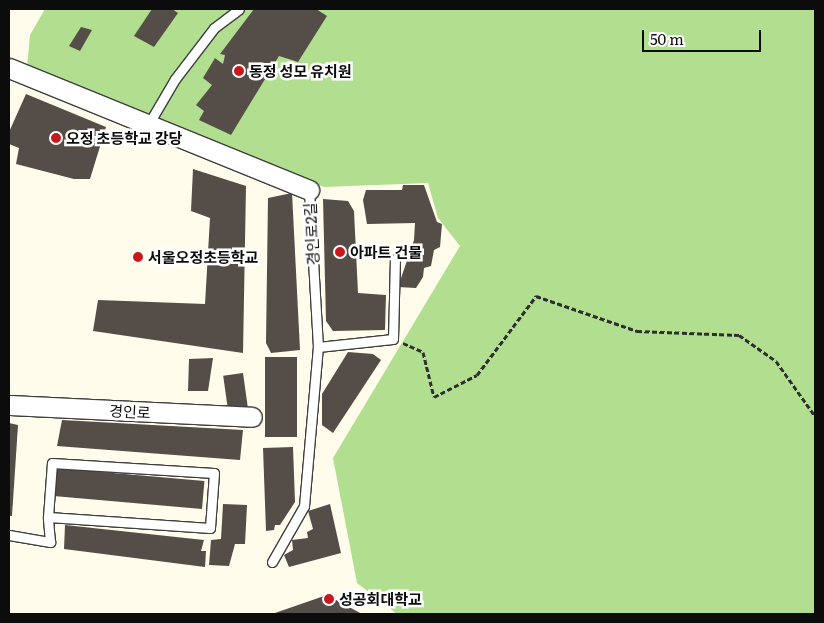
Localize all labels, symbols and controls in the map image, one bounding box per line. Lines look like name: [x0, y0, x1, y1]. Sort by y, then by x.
scale bar: [644, 20, 763, 52]
text: 50 m: [650, 27, 684, 50]
place label: 동정 성모 유치원: [249, 62, 352, 80]
marker: 동정 성모 유치원: [233, 65, 245, 77]
place label: 오정 초등학교 강당: [66, 129, 182, 147]
marker: 오정 초등학교 강당: [50, 132, 62, 144]
street label: 경인로2길: [300, 202, 322, 266]
place label: 아파트 건물: [350, 243, 422, 261]
marker: 아파트 건물: [334, 246, 346, 258]
place label: 서울오정초등학교: [148, 248, 258, 266]
marker: 서울오정초등학교: [132, 251, 144, 263]
street label: 경인로: [109, 401, 151, 421]
place label: 성공회대학교: [339, 590, 422, 608]
marker: 성공회대학교: [323, 593, 335, 605]

